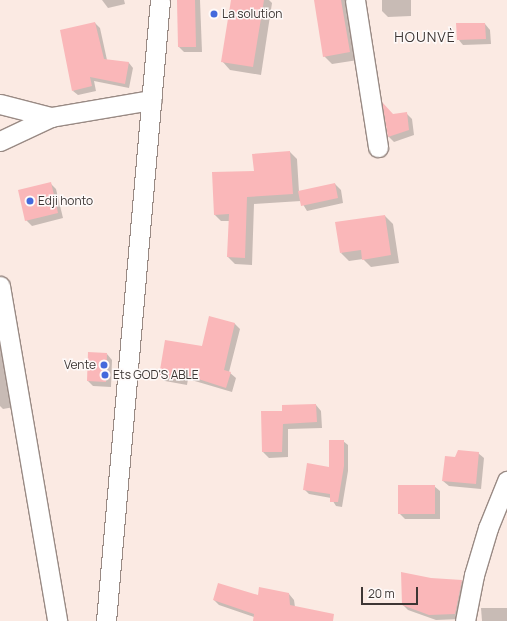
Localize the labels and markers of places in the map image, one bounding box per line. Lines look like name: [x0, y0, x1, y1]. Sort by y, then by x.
place label: La solution: [222, 7, 282, 21]
marker: La solution: [209, 9, 219, 19]
place label: Edji honto: [38, 194, 93, 208]
marker: Edji honto: [25, 196, 35, 206]
place label: Vente: [64, 358, 96, 372]
marker: Vente: [99, 360, 109, 370]
place label: Ets GOD'S ABLE: [113, 368, 199, 382]
marker: Ets GOD'S ABLE: [100, 370, 110, 380]

